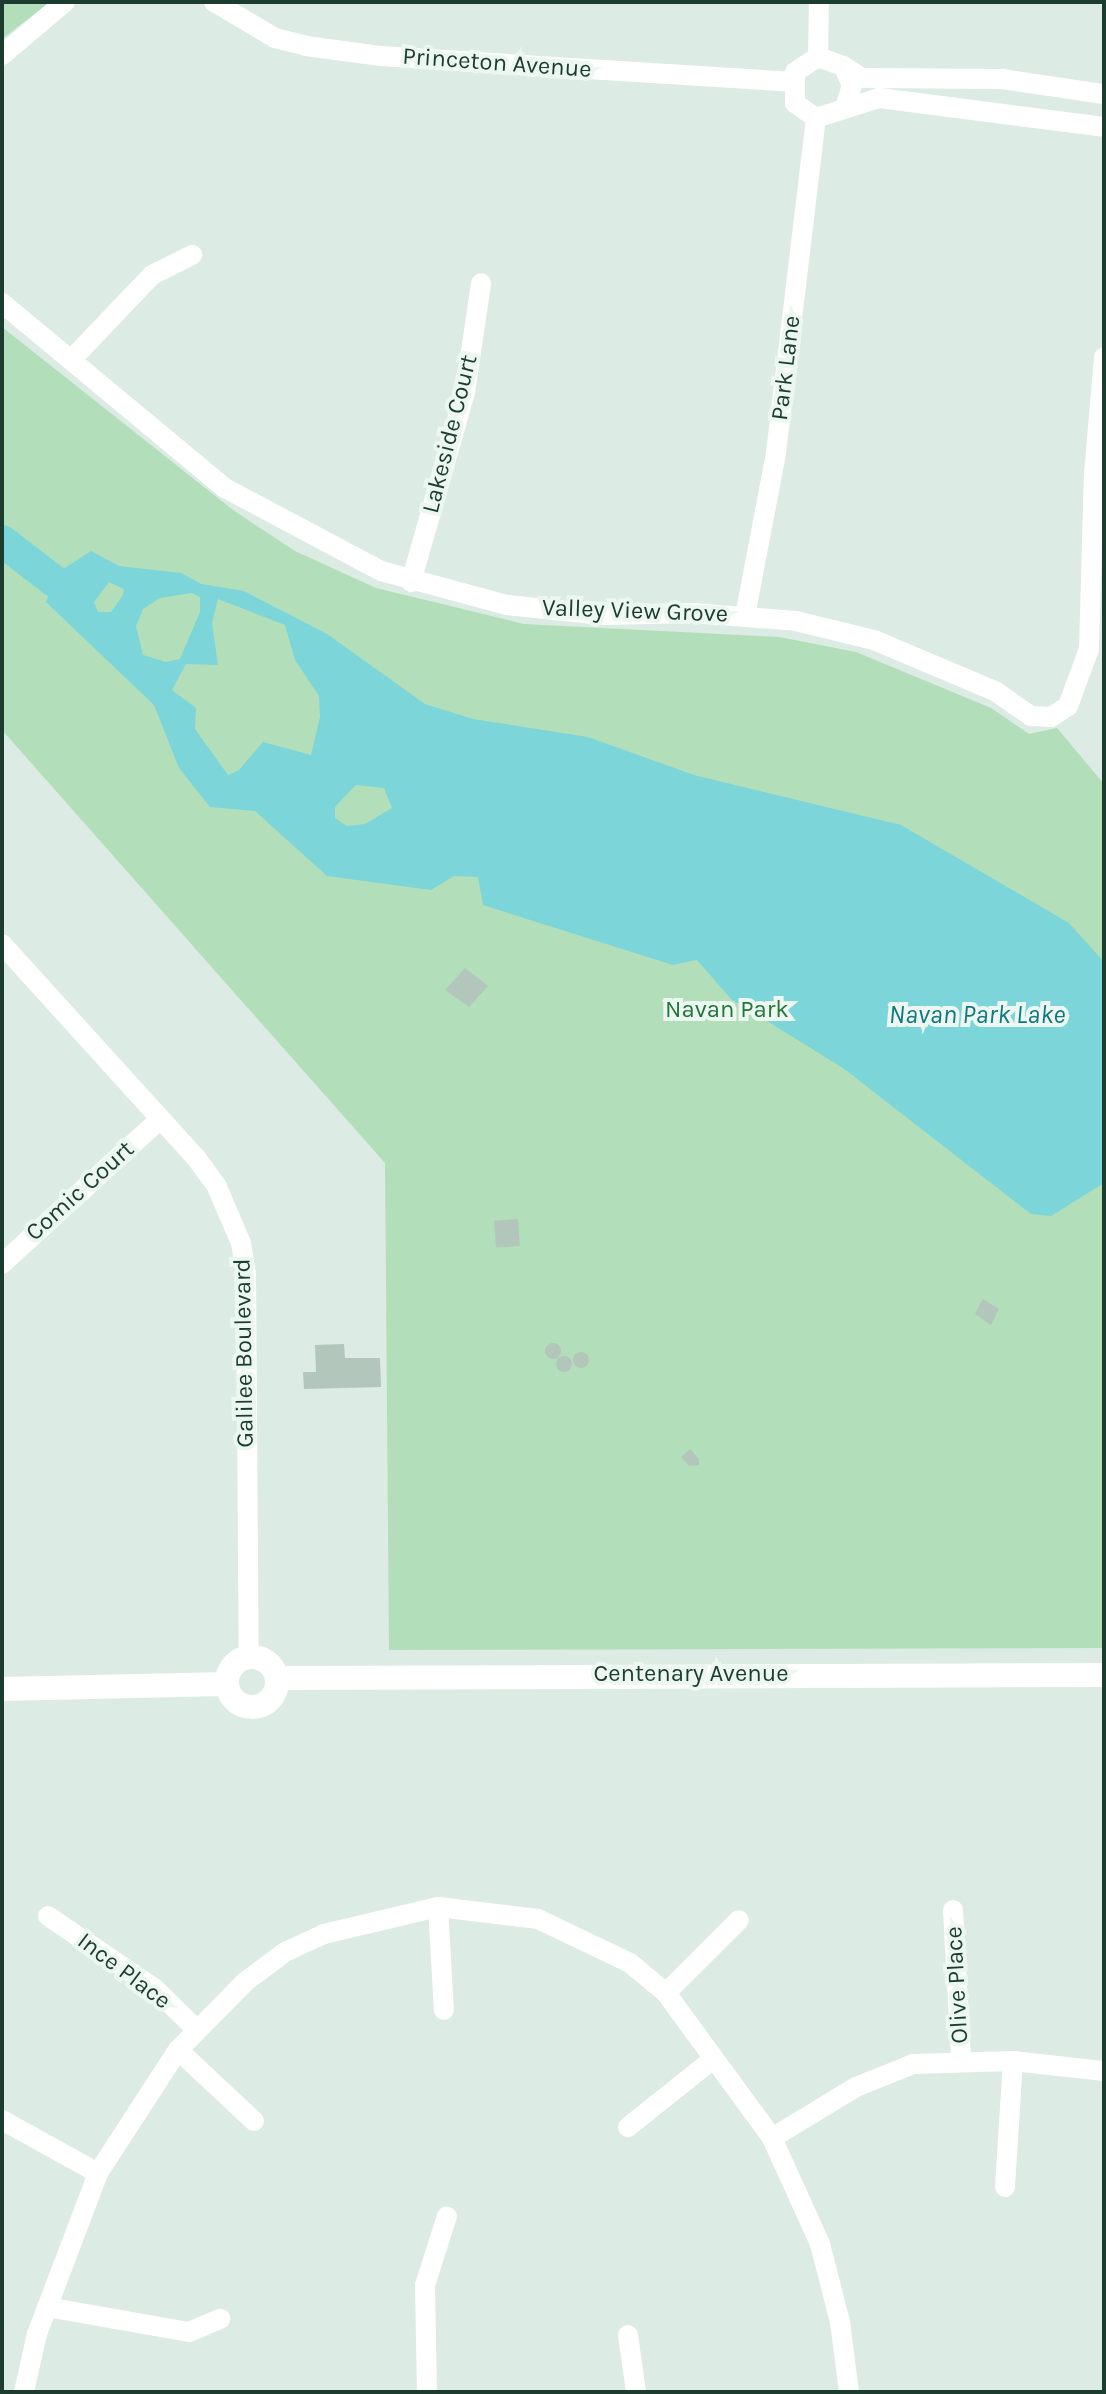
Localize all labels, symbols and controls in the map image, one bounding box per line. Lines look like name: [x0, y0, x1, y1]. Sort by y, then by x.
street label: Princeton Avenue: [401, 42, 593, 84]
street label: Park Lane: [765, 314, 807, 422]
street label: Lakeside Court: [416, 352, 484, 516]
street label: Valley View Grove: [541, 593, 729, 629]
park label: Navan Park: [665, 996, 789, 1024]
water label: Navan Park Lake: [889, 999, 1065, 1031]
street label: Comic Court: [20, 1135, 140, 1247]
street label: Galilee Boulevard: [228, 1258, 260, 1448]
street label: Centenary Avenue: [593, 1660, 789, 1688]
street label: Olive Place: [940, 1926, 974, 2044]
street label: Ince Place: [72, 1927, 176, 2015]

